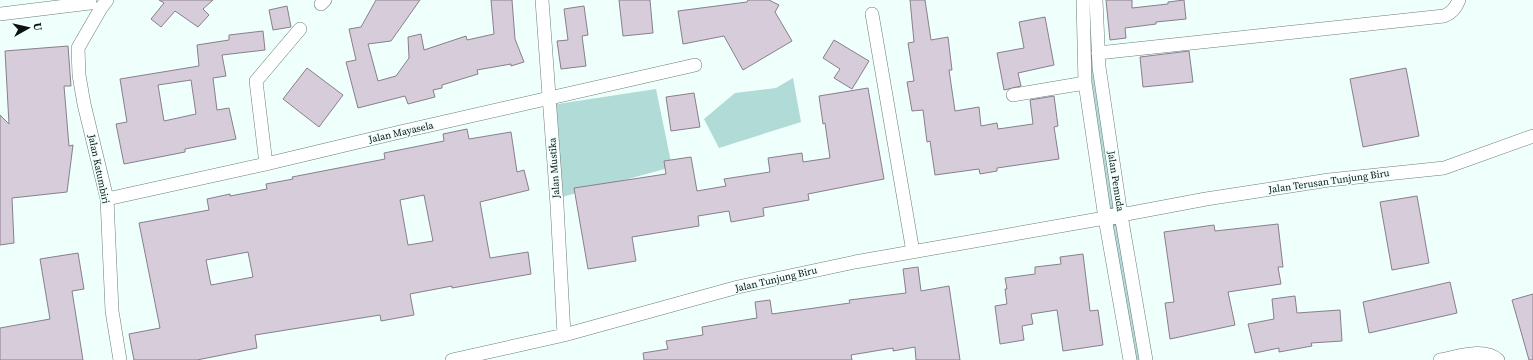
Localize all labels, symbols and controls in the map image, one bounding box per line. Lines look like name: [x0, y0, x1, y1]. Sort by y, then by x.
north arrow: [8, 8, 48, 48]
text: U: [29, 22, 45, 32]
street label: Jalan Mayasela: [366, 118, 436, 146]
street label: Jalan Katumbiri: [85, 132, 113, 205]
street label: Jalan Mustika: [545, 136, 563, 200]
street label: Jalan Pemuda: [1105, 149, 1127, 213]
street label: Jalan Terusan Tunjung Biru: [1267, 166, 1390, 196]
street label: Jalan Tunjung Biru: [733, 263, 818, 295]

